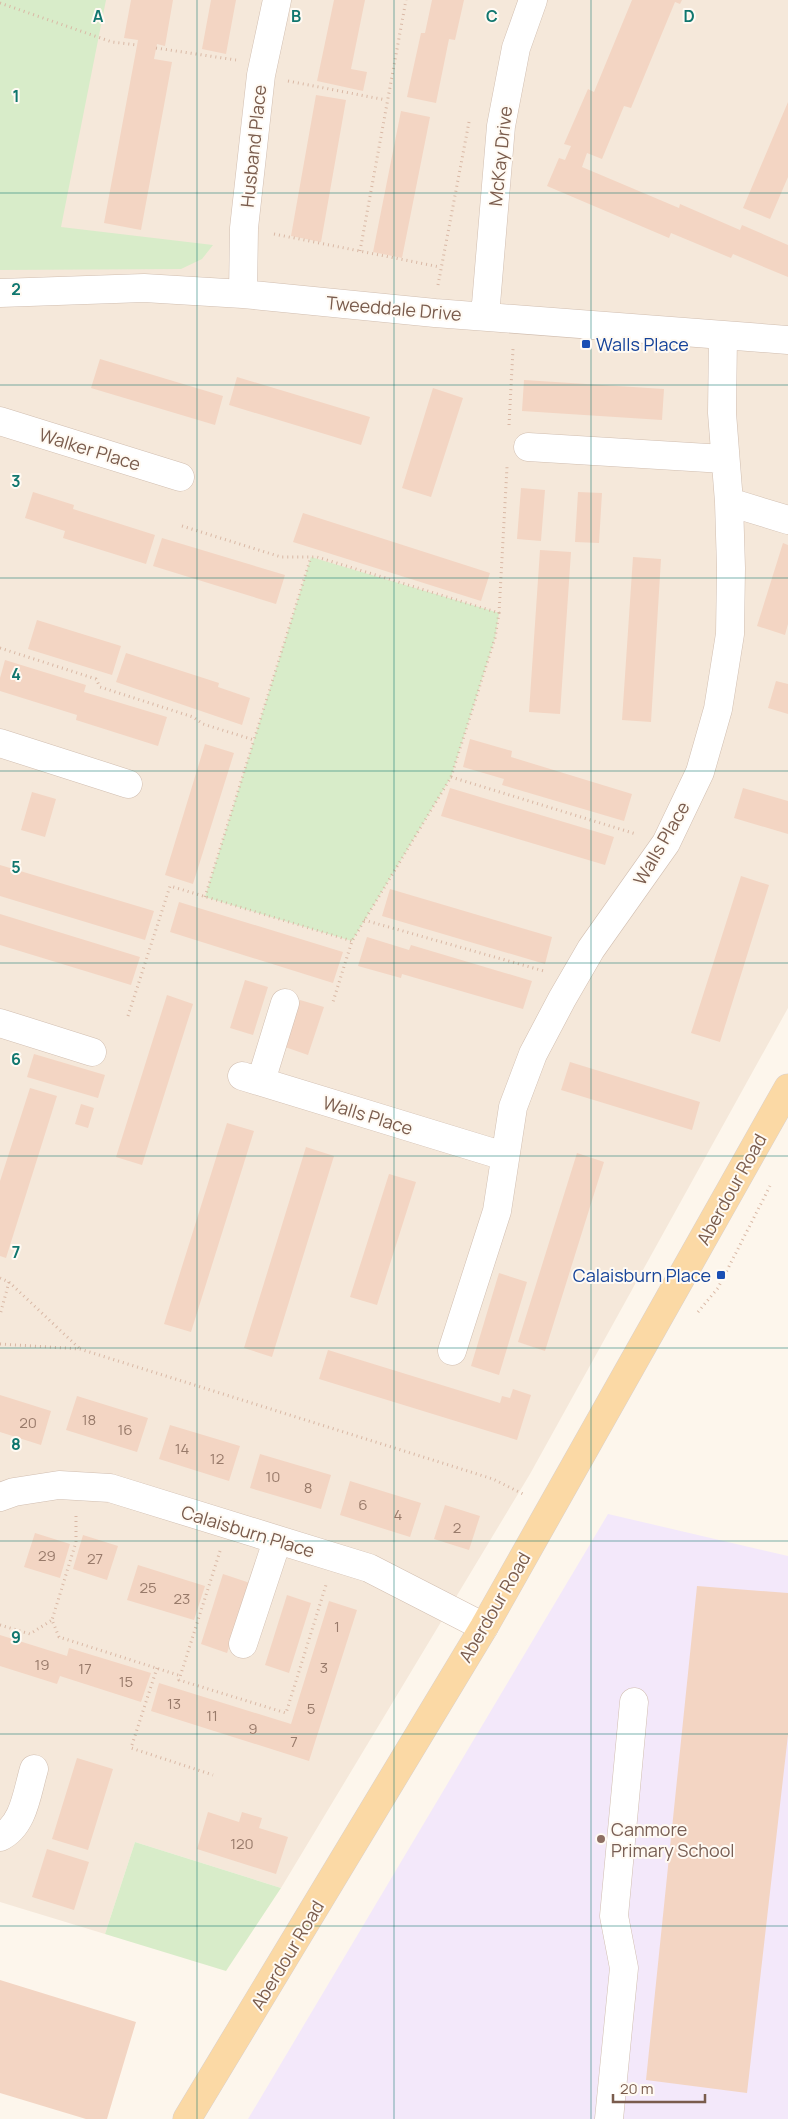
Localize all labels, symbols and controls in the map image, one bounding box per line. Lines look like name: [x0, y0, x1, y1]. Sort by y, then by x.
text: A: [93, 5, 104, 27]
text: B: [291, 5, 301, 27]
text: C: [486, 5, 498, 27]
text: D: [683, 5, 695, 27]
street label: Husband Place: [235, 83, 271, 209]
text: 1: [12, 85, 20, 107]
street label: McKay Drive: [483, 105, 517, 207]
text: 2: [11, 278, 21, 300]
street label: Tweeddale Drive: [325, 290, 463, 326]
place label: Walls Place: [596, 332, 689, 356]
marker: Walls Place: [580, 338, 592, 350]
street label: Walker Place: [36, 422, 144, 476]
text: 3: [11, 470, 21, 492]
text: 4: [11, 663, 21, 685]
street label: Walls Place: [627, 797, 695, 889]
text: 5: [11, 856, 21, 878]
text: 6: [11, 1048, 21, 1070]
street label: Walls Place: [320, 1090, 416, 1140]
street label: Aberdour Road: [691, 1129, 771, 1249]
text: 7: [12, 1241, 20, 1263]
place label: Calaisburn Place: [573, 1263, 711, 1287]
marker: Calaisburn Place: [715, 1269, 727, 1281]
house number: 18: [82, 1409, 96, 1430]
house number: 20: [19, 1412, 37, 1433]
house number: 16: [117, 1419, 133, 1440]
text: 8: [11, 1433, 21, 1455]
house number: 14: [175, 1438, 189, 1459]
house number: 12: [210, 1448, 224, 1469]
house number: 10: [266, 1466, 281, 1487]
house number: 8: [304, 1477, 312, 1498]
house number: 6: [358, 1494, 368, 1515]
street label: Calaisburn Place: [178, 1499, 318, 1563]
house number: 4: [394, 1504, 403, 1525]
house number: 2: [453, 1517, 461, 1538]
house number: 29: [38, 1545, 56, 1566]
street label: Aberdour Road: [453, 1547, 535, 1667]
house number: 27: [87, 1548, 103, 1569]
house number: 25: [139, 1577, 157, 1598]
house number: 23: [174, 1588, 190, 1609]
house number: 1: [334, 1616, 340, 1637]
text: 9: [11, 1626, 21, 1648]
house number: 19: [34, 1654, 50, 1675]
house number: 3: [320, 1657, 328, 1678]
house number: 17: [78, 1658, 92, 1679]
house number: 15: [119, 1671, 133, 1692]
house number: 13: [167, 1693, 181, 1714]
house number: 5: [307, 1698, 315, 1719]
house number: 11: [206, 1705, 218, 1726]
house number: 9: [248, 1718, 258, 1739]
house number: 7: [290, 1731, 298, 1752]
place label: Canmore Primary School: [611, 1817, 735, 1862]
house number: 120: [230, 1833, 254, 1854]
marker: Canmore Primary School: [595, 1833, 607, 1845]
street label: Aberdour Road: [245, 1896, 329, 2014]
scale bar: [613, 2072, 706, 2104]
text: 20 m: [620, 2078, 653, 2099]

